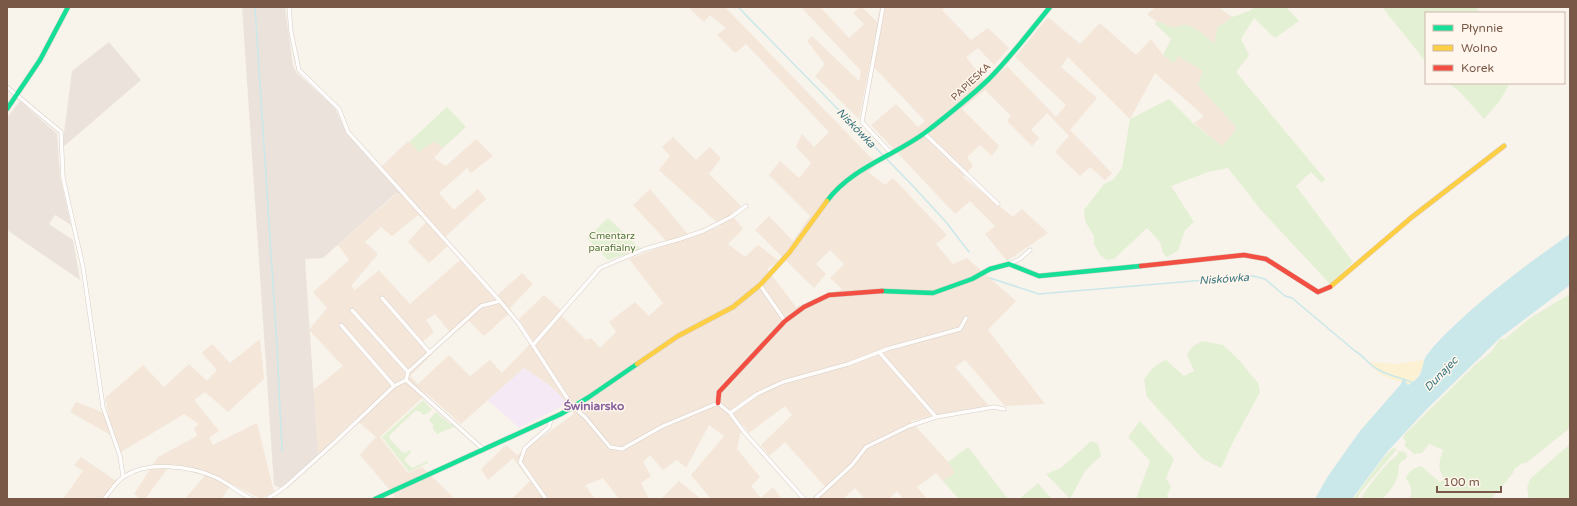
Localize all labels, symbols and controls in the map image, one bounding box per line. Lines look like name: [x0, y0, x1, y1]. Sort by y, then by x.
legend: [1425, 12, 1565, 84]
text: Płynnie: [1461, 21, 1503, 35]
text: Wolno: [1461, 41, 1497, 55]
street label: PAPIESKA: [949, 61, 993, 103]
text: Korek: [1461, 61, 1495, 75]
water label: Niskówka: [834, 105, 879, 151]
park label: Cmentarz parafialny: [588, 230, 636, 254]
water label: Niskówka: [1199, 271, 1250, 287]
water label: Dunajec: [1422, 353, 1461, 394]
district label: Świniarsko: [564, 399, 624, 413]
scale bar: [1437, 468, 1501, 494]
text: 100 m: [1443, 475, 1480, 489]

